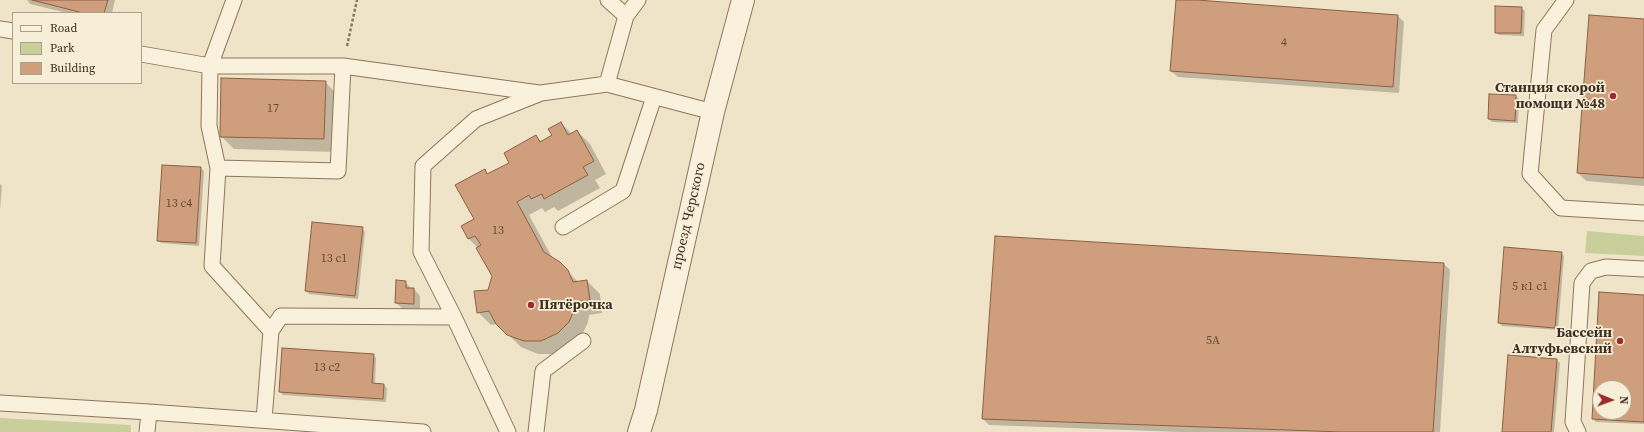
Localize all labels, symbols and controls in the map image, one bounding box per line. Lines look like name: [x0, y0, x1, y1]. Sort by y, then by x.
legend: [12, 12, 142, 84]
text: Road: [50, 20, 77, 36]
house number: 4: [1281, 36, 1287, 50]
text: Park: [50, 40, 75, 56]
text: Building: [50, 60, 95, 76]
place label: Станция скорой помощи №48: [1495, 80, 1605, 112]
marker: Станция скорой помощи №48: [1608, 91, 1618, 101]
house number: 17: [267, 102, 279, 116]
street label: проезд Черского: [669, 161, 709, 271]
house number: 13 с4: [166, 197, 192, 211]
house number: 13: [492, 224, 504, 238]
house number: 13 с1: [321, 252, 347, 266]
house number: 5 к1 с1: [1512, 280, 1548, 294]
place label: Пятёрочка: [539, 297, 613, 313]
marker: Пятёрочка: [526, 300, 536, 310]
place label: Бассейн Алтуфьевский: [1512, 325, 1612, 358]
house number: 5A: [1206, 334, 1220, 348]
marker: Бассейн Алтуфьевский: [1615, 336, 1625, 346]
house number: 13 с2: [314, 361, 340, 375]
north arrow: [1592, 380, 1632, 420]
text: N: [1616, 396, 1631, 404]

